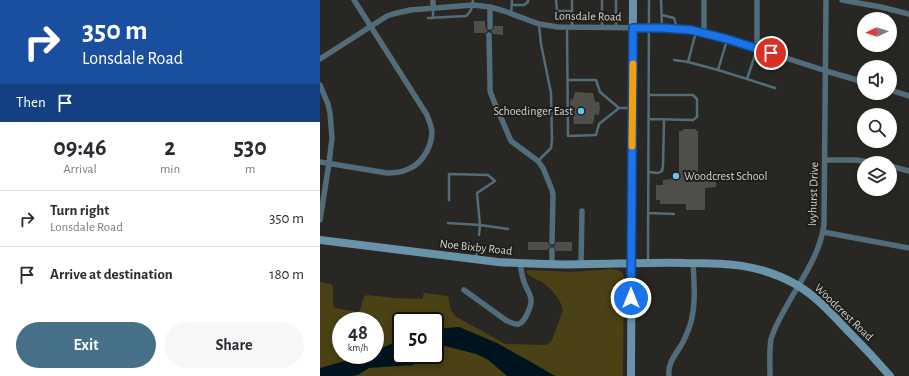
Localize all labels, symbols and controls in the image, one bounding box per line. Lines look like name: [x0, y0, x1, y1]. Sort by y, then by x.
street label: Lonsdale Road: [554, 9, 622, 23]
north arrow: [857, 12, 897, 52]
map controls: [857, 12, 897, 196]
icon: right: [16, 16, 68, 68]
text: 350 m: [82, 17, 148, 45]
pin: [754, 36, 788, 70]
icon: arrive: [760, 42, 782, 64]
text: Lonsdale Road: [82, 50, 183, 68]
button: sound: [857, 60, 897, 100]
icon: arrive: [54, 92, 76, 114]
text: Then: [16, 95, 46, 110]
place label: Schoedinger East: [493, 105, 573, 117]
marker: Schoedinger East: [576, 106, 586, 116]
button: search: [857, 108, 897, 148]
text: 09:46: [53, 136, 107, 160]
text: 2: [164, 136, 176, 160]
text: 530: [233, 136, 267, 160]
button: layers: [857, 156, 897, 196]
street label: Ivyhurst Drive: [806, 162, 821, 226]
text: Arrival: [63, 163, 97, 176]
text: min: [160, 163, 180, 176]
text: m: [245, 163, 255, 176]
place label: Woodcrest School: [684, 170, 767, 182]
marker: Woodcrest School: [671, 171, 681, 181]
text: Turn right: [50, 203, 109, 218]
icon: right: [16, 208, 38, 230]
text: 350 m: [269, 211, 304, 226]
text: Lonsdale Road: [50, 221, 123, 234]
street label: Noe Bixby Road: [439, 237, 513, 258]
icon: arrive: [16, 264, 38, 286]
text: Arrive at destination: [50, 267, 173, 282]
text: 180 m: [269, 267, 304, 282]
position arrow: [610, 277, 652, 319]
street label: Woodcrest Road: [812, 281, 876, 343]
speed limit sign: 50: [392, 312, 444, 364]
button: Exit: [16, 322, 156, 368]
button: Share: [164, 322, 304, 368]
text: 48: [348, 323, 368, 343]
text: km/h: [348, 343, 368, 353]

